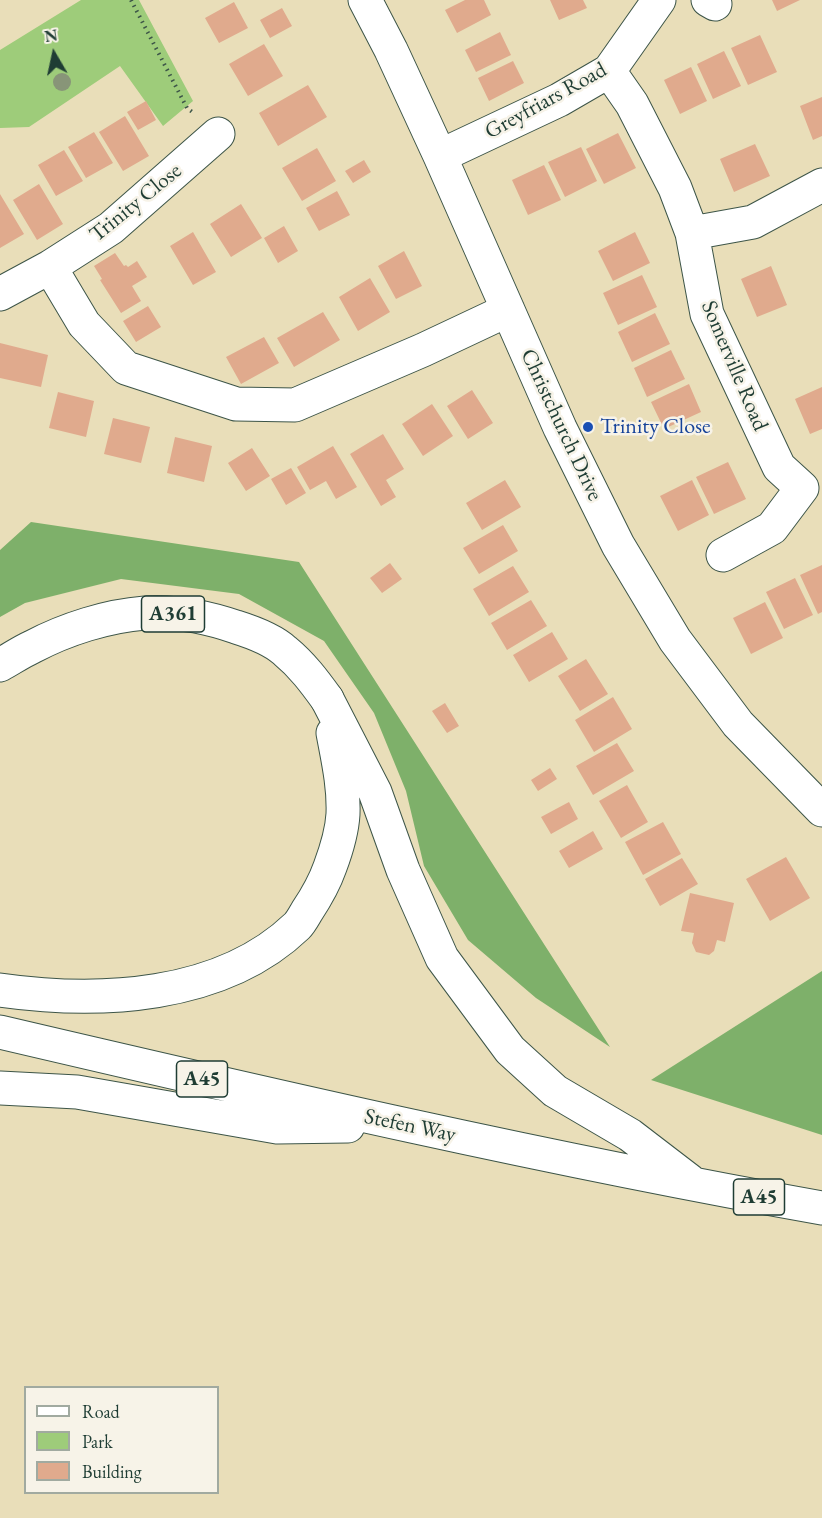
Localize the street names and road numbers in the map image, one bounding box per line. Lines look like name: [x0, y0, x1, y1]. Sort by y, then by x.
street label: Greyfriars Road: [481, 57, 611, 145]
street label: Trinity Close: [85, 158, 187, 248]
street label: Somerville Road: [695, 297, 773, 435]
street label: Christchurch Drive: [514, 345, 608, 505]
road number: A361: [142, 596, 204, 632]
road number: A45: [176, 1061, 228, 1097]
street label: Stefen Way: [362, 1103, 458, 1149]
road number: A45: [734, 1179, 784, 1215]

